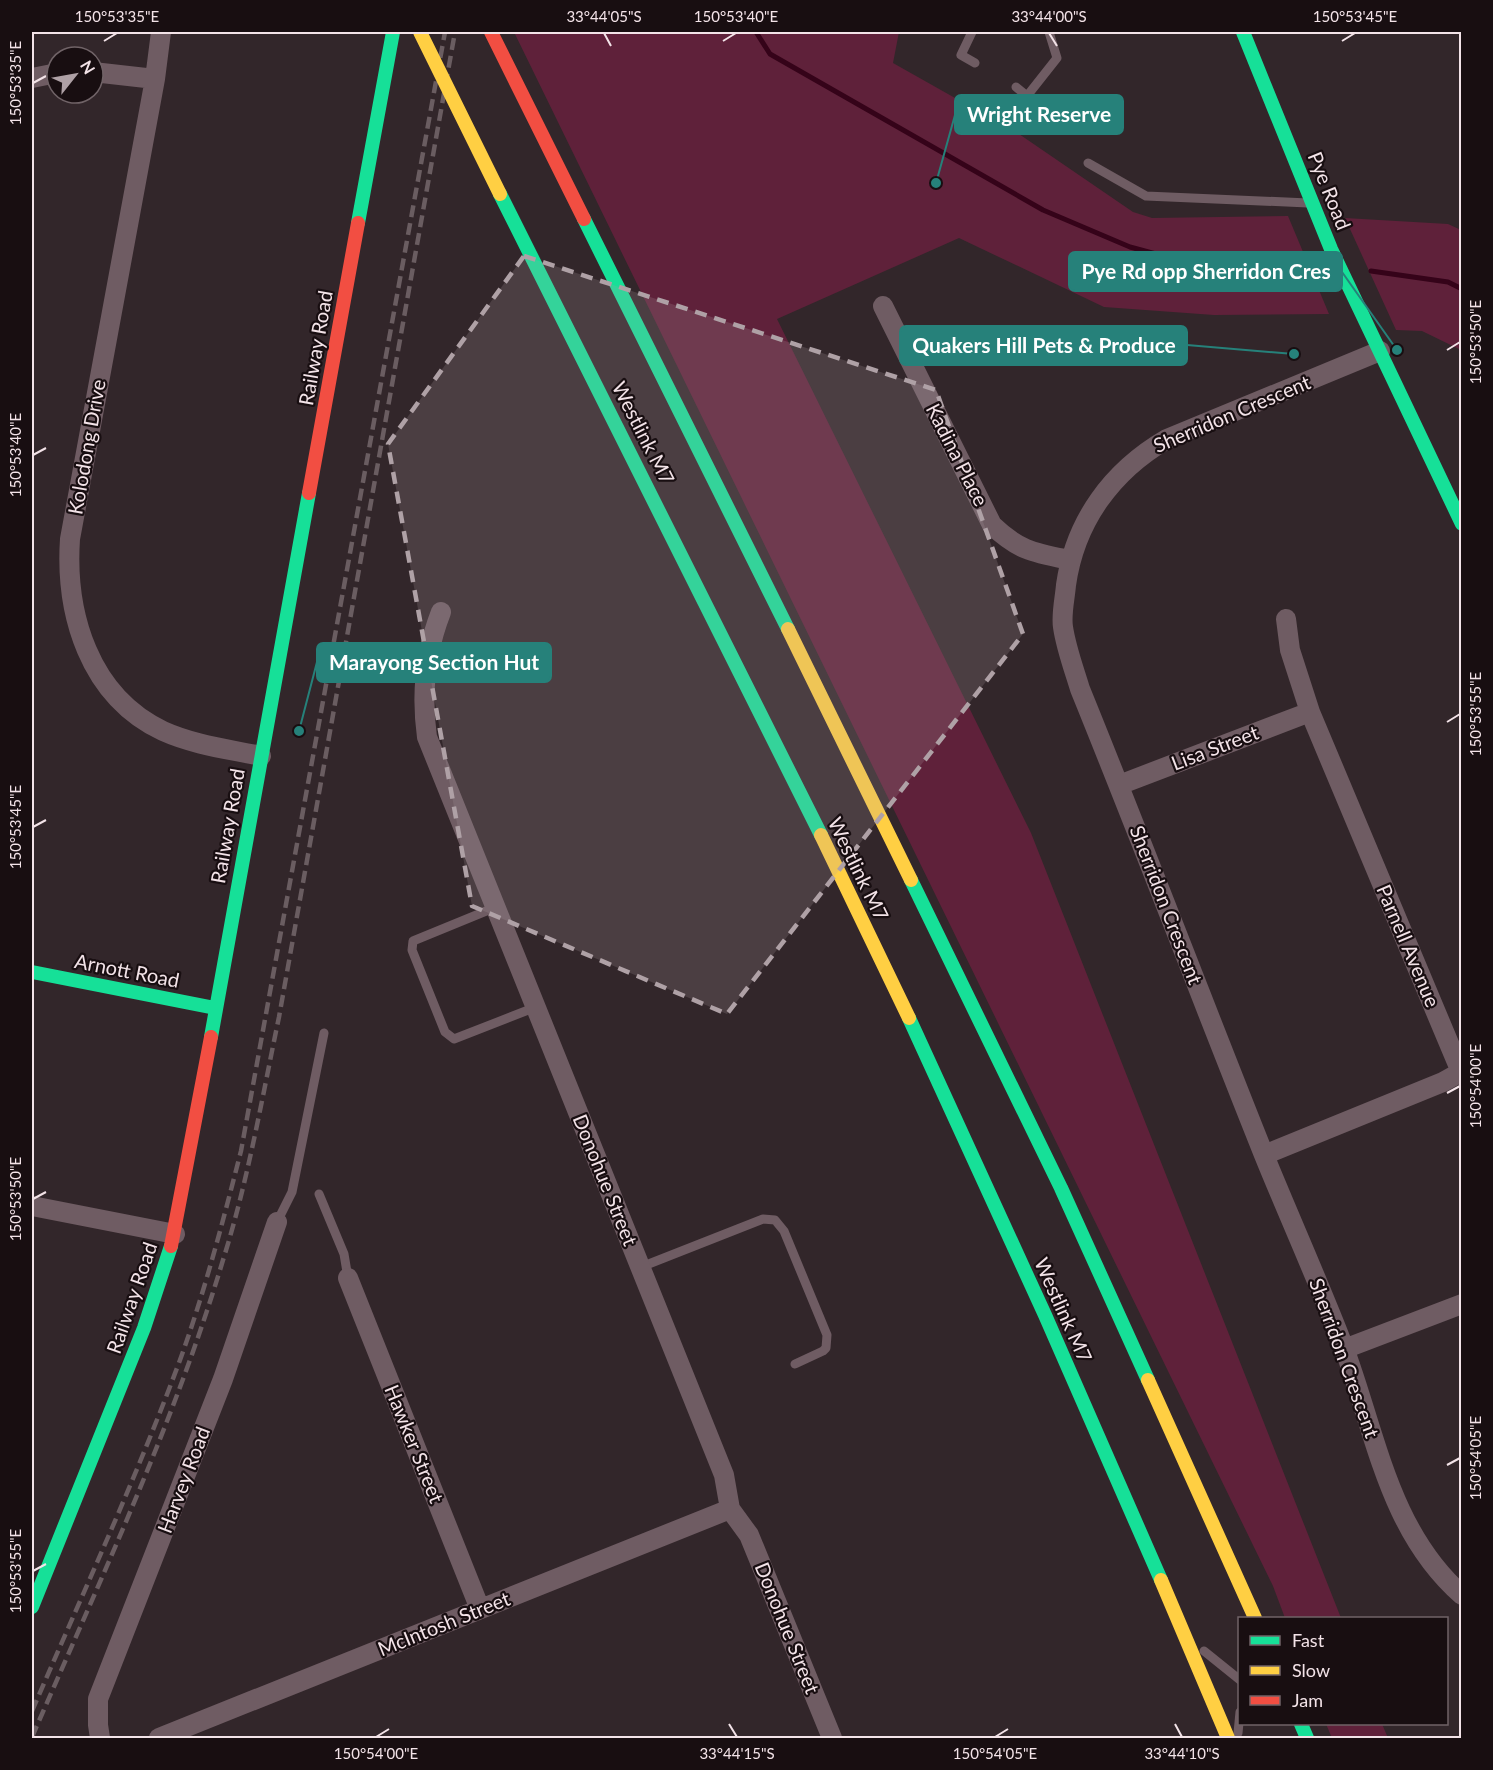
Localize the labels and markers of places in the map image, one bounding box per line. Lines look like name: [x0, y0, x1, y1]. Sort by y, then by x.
callout: Wright Reserve: [955, 95, 1123, 134]
callout: Pye Rd opp Sherridon Cres: [1069, 252, 1342, 291]
callout: Quakers Hill Pets & Produce: [900, 326, 1187, 365]
callout: Marayong Section Hut: [317, 643, 551, 682]

